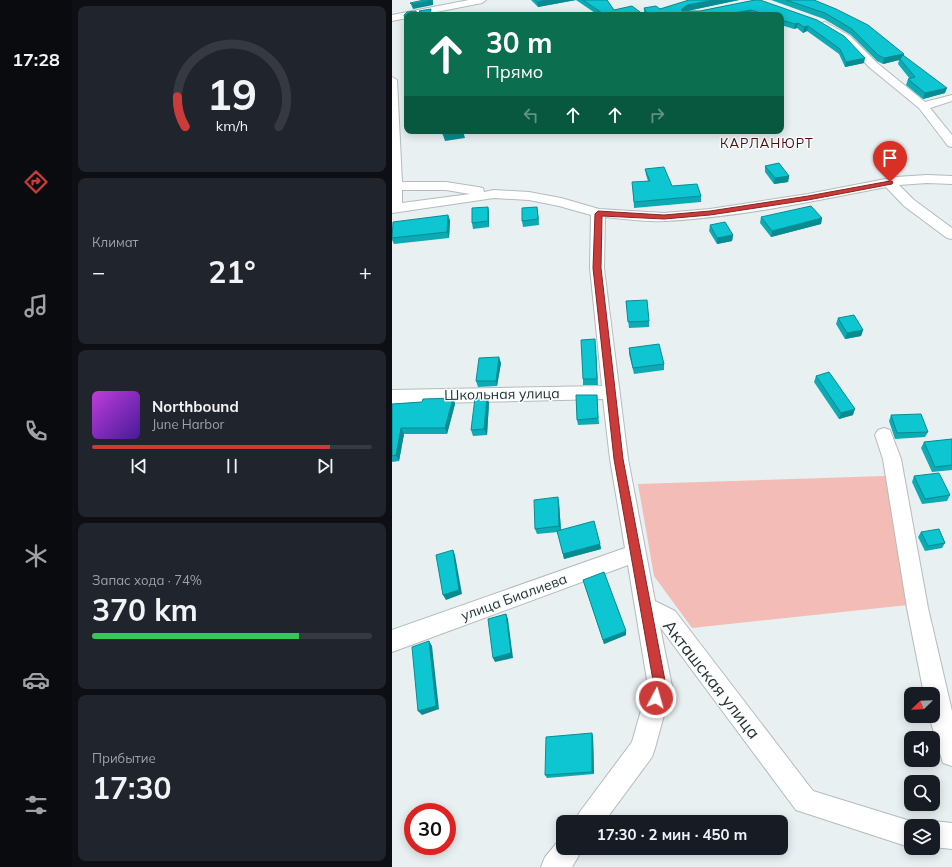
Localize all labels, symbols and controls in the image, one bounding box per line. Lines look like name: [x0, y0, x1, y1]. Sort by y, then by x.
text: 30 m: [486, 25, 552, 60]
icon: ahead: [420, 28, 472, 80]
text: 17:28: [12, 48, 60, 71]
text: Прямо: [486, 60, 543, 83]
text: 19: [207, 68, 257, 120]
icon: left: [520, 104, 542, 126]
icon: ahead: [562, 104, 584, 126]
icon: ahead: [604, 104, 626, 126]
icon: right: [646, 104, 668, 126]
text: km/h: [216, 117, 248, 135]
district label: КАРЛАНЮРТ: [720, 135, 814, 151]
pin: [873, 141, 907, 182]
icon: arrive: [879, 147, 901, 169]
icon: directions: [22, 168, 50, 196]
text: Климат: [92, 234, 139, 250]
text: 21°: [208, 253, 256, 291]
text: −: [92, 258, 105, 286]
text: +: [359, 258, 372, 286]
icon: music: [22, 292, 50, 320]
street label: Школьная улица: [444, 384, 560, 404]
text: Northbound: [152, 397, 239, 416]
text: June Harbor: [152, 416, 224, 432]
icon: phone: [22, 417, 50, 445]
icon: previous: [128, 455, 150, 477]
icon: pause: [221, 455, 243, 477]
icon: next: [314, 455, 336, 477]
icon: climate: [22, 542, 50, 570]
street label: улица Биалиева: [459, 569, 569, 625]
text: Запас хода · 74%: [92, 572, 202, 588]
text: 370 km: [92, 591, 198, 629]
street label: Акташская улица: [658, 615, 765, 743]
icon: car: [22, 666, 50, 694]
position arrow: [635, 677, 677, 719]
north arrow: [904, 687, 940, 723]
map controls: [904, 687, 940, 855]
button: sound: [904, 731, 940, 767]
text: Прибытие: [92, 750, 156, 766]
text: 17:30: [92, 769, 171, 807]
button: search: [904, 775, 940, 811]
icon: filters: [22, 791, 50, 819]
speed limit sign: 30: [404, 803, 456, 855]
button: layers: [904, 819, 940, 855]
text: 17:30 · 2 мин · 450 m: [597, 825, 747, 844]

